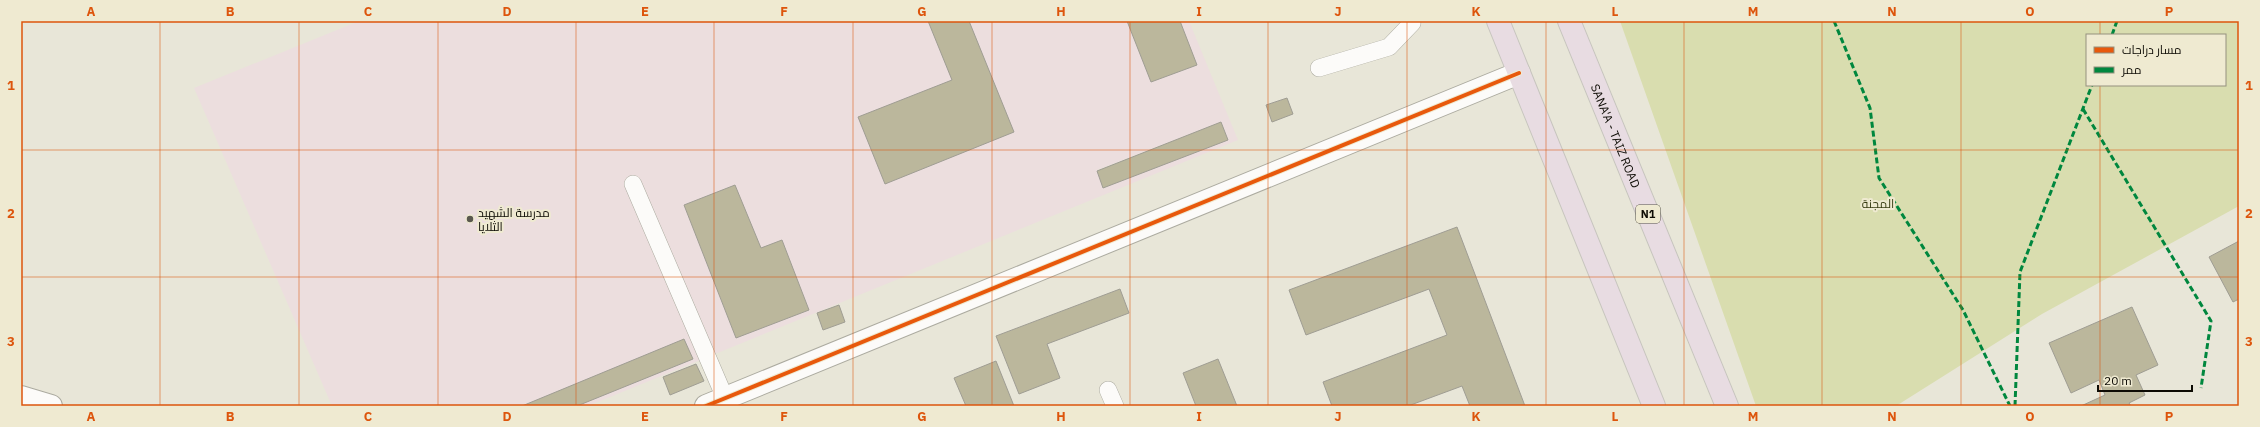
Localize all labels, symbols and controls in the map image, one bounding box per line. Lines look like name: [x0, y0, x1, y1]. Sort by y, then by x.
text: A: [87, 3, 96, 20]
text: B: [226, 3, 235, 20]
text: C: [364, 3, 373, 20]
text: D: [502, 3, 512, 20]
text: E: [641, 3, 649, 20]
text: F: [780, 3, 788, 20]
text: G: [917, 3, 927, 20]
text: H: [1056, 3, 1066, 20]
text: I: [1196, 3, 1202, 20]
text: J: [1334, 3, 1342, 20]
text: K: [1471, 3, 1481, 20]
text: L: [1612, 3, 1619, 20]
text: M: [1748, 3, 1758, 20]
text: N: [1887, 3, 1897, 20]
text: O: [2025, 3, 2035, 20]
text: P: [2165, 3, 2174, 20]
legend: [2086, 34, 2226, 86]
text: مسار دراجات: [2122, 42, 2181, 57]
text: ممر: [2121, 62, 2141, 77]
text: 1: [7, 77, 15, 94]
text: 1: [2245, 77, 2253, 94]
street label: SANA'A - TAIZ ROAD: [1588, 82, 1644, 190]
park label: المجنة: [1862, 196, 1894, 211]
text: 2: [7, 205, 15, 222]
place label: مدرسة الشهيد الثلايا: [478, 205, 550, 234]
road number: N1: [1636, 205, 1660, 223]
text: 2: [2245, 205, 2253, 222]
marker: مدرسة الشهيد الثلايا: [465, 214, 475, 224]
text: 3: [7, 333, 15, 350]
text: 3: [2245, 333, 2253, 350]
scale bar: [2098, 367, 2192, 393]
text: 20 m: [2104, 373, 2132, 388]
text: A: [87, 408, 96, 425]
text: B: [226, 408, 235, 425]
text: C: [364, 408, 373, 425]
text: D: [502, 408, 512, 425]
text: E: [641, 408, 649, 425]
text: F: [780, 408, 788, 425]
text: G: [917, 408, 927, 425]
text: H: [1056, 408, 1066, 425]
text: I: [1196, 408, 1202, 425]
text: J: [1334, 408, 1342, 425]
text: K: [1471, 408, 1481, 425]
text: L: [1612, 408, 1619, 425]
text: M: [1748, 408, 1758, 425]
text: N: [1887, 408, 1897, 425]
text: O: [2025, 408, 2035, 425]
text: P: [2165, 408, 2174, 425]

